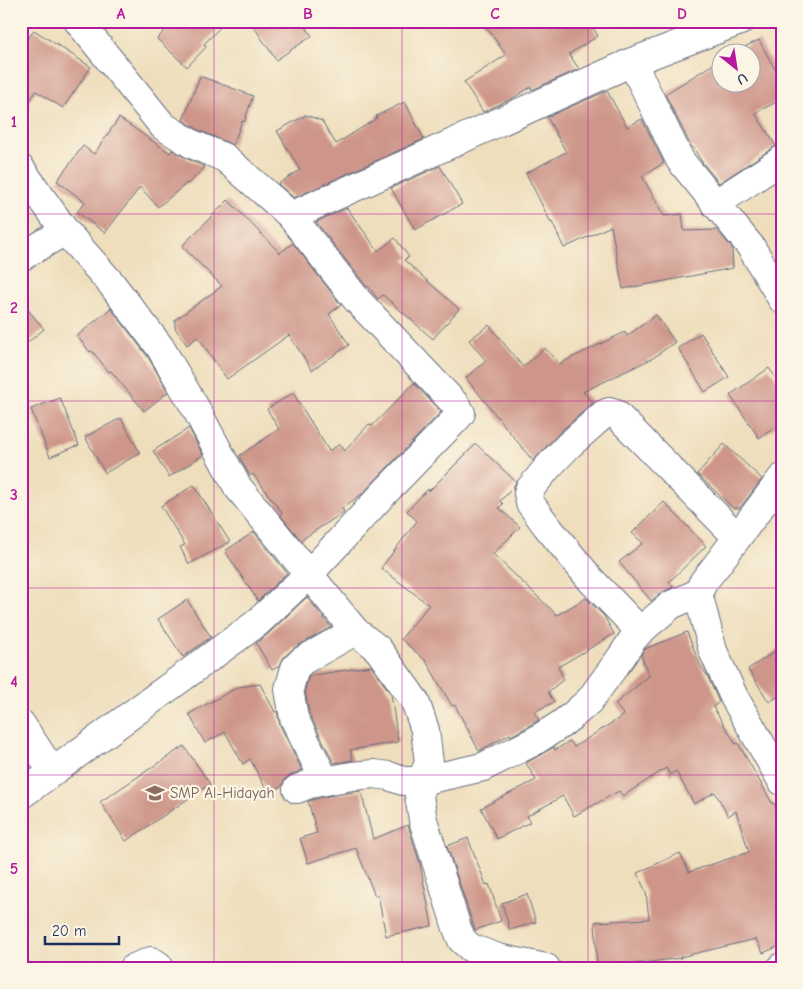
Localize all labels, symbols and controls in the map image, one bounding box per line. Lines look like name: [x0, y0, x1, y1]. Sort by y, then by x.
text: A: [117, 5, 126, 23]
text: B: [303, 5, 313, 23]
text: C: [490, 5, 500, 23]
text: D: [677, 5, 687, 23]
north arrow: [710, 42, 760, 92]
text: U: [734, 69, 751, 89]
text: 1: [11, 113, 17, 131]
text: 2: [10, 299, 18, 317]
text: 3: [10, 486, 18, 504]
text: 4: [10, 673, 18, 691]
school or university icon: SMP Al-Hidayah: [144, 782, 166, 804]
place label: SMP Al-Hidayah: [170, 784, 275, 802]
text: 5: [10, 860, 18, 878]
scale bar: [45, 914, 119, 946]
text: 20 m: [52, 922, 86, 940]

